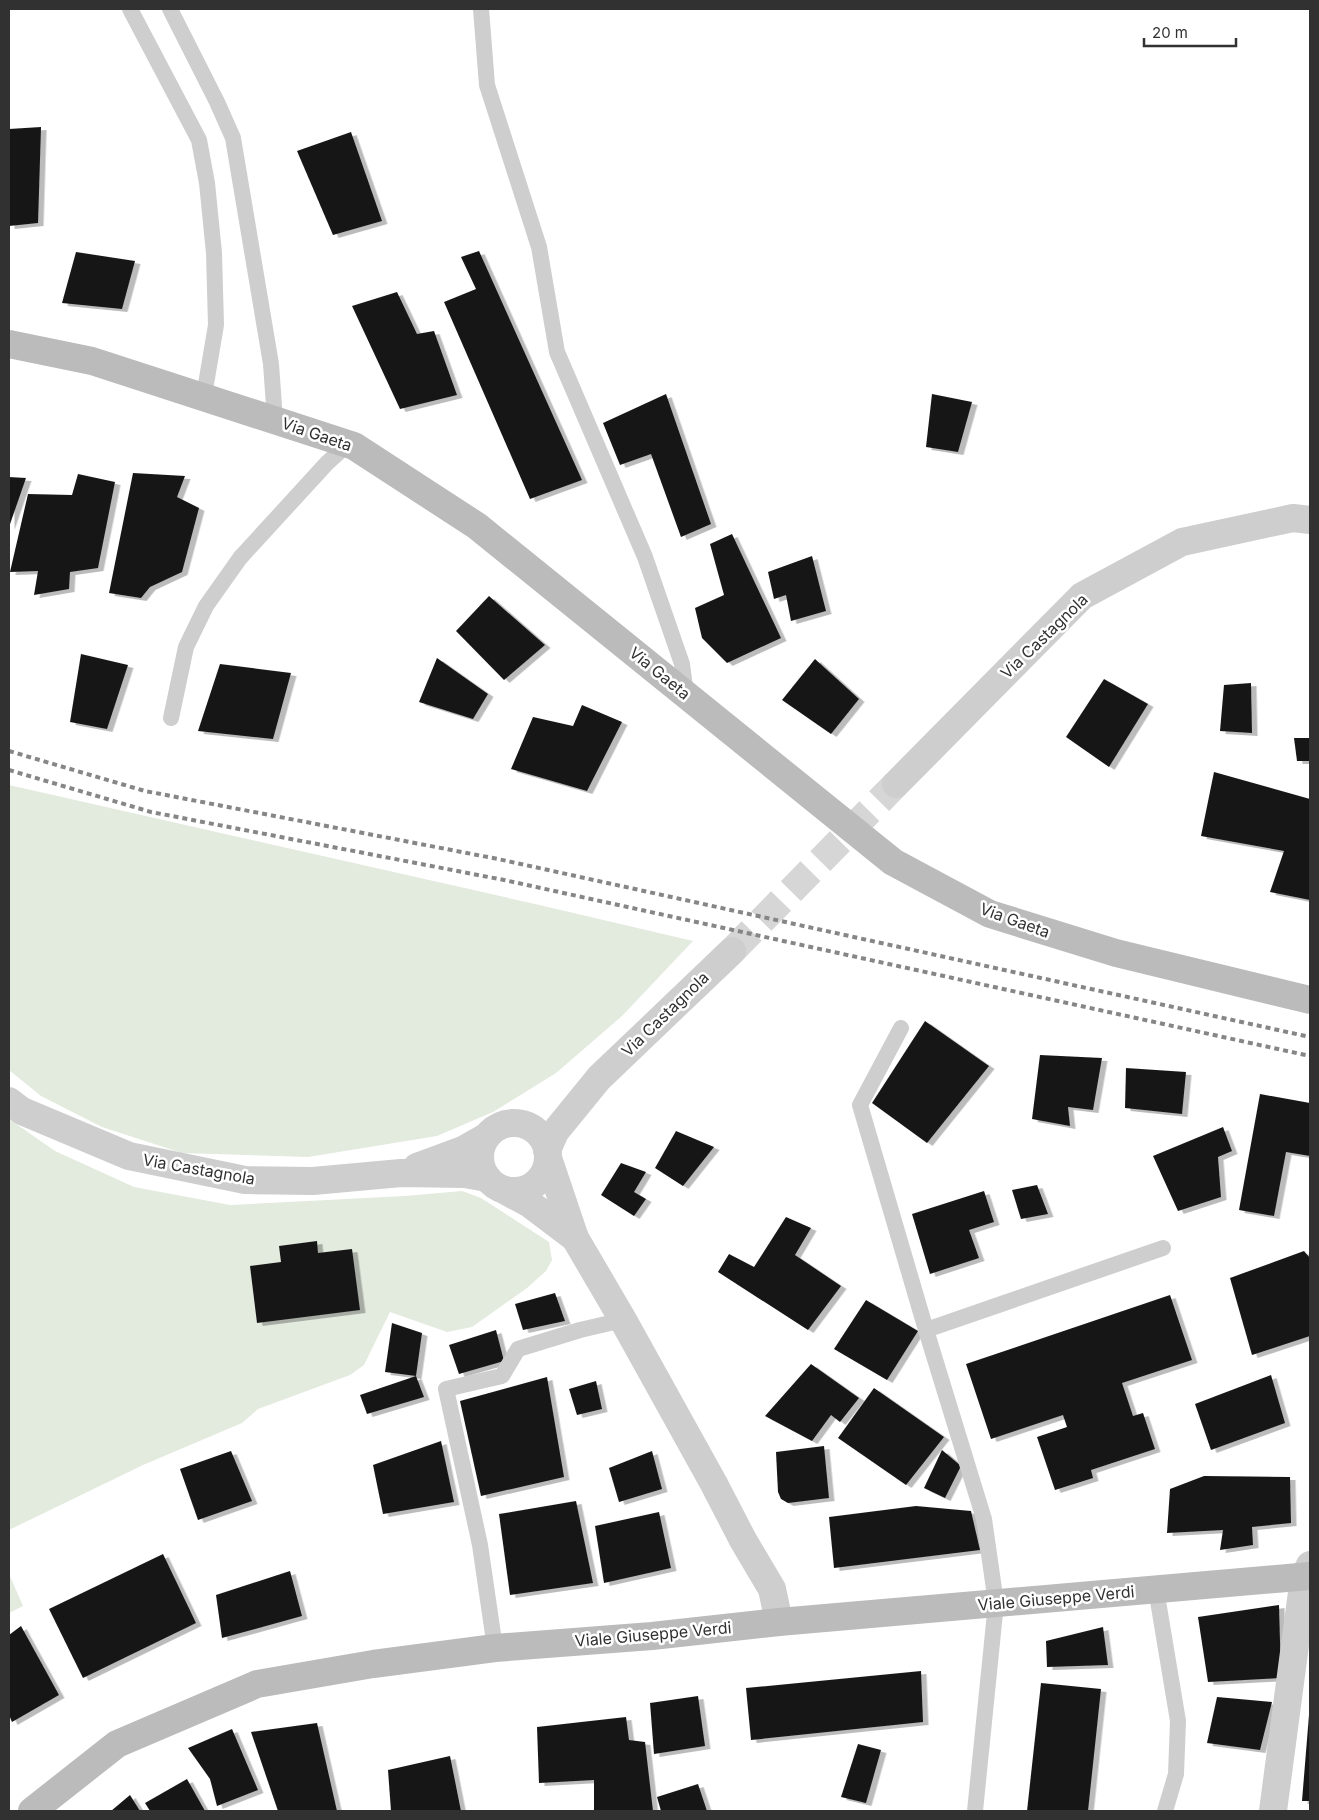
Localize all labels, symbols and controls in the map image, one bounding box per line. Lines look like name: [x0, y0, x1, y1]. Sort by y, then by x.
scale bar: [1144, 15, 1236, 47]
text: 20 m: [1152, 23, 1188, 42]
street label: Via Gaeta: [279, 413, 355, 455]
street label: Via Castagnola: [996, 589, 1092, 683]
street label: Via Gaeta: [625, 642, 695, 704]
street label: Via Gaeta: [977, 898, 1053, 942]
street label: Via Castagnola: [617, 967, 713, 1061]
street label: Via Castagnola: [141, 1149, 257, 1189]
street label: Viale Giuseppe Verdi: [977, 1581, 1135, 1615]
street label: Viale Giuseppe Verdi: [574, 1617, 732, 1651]

